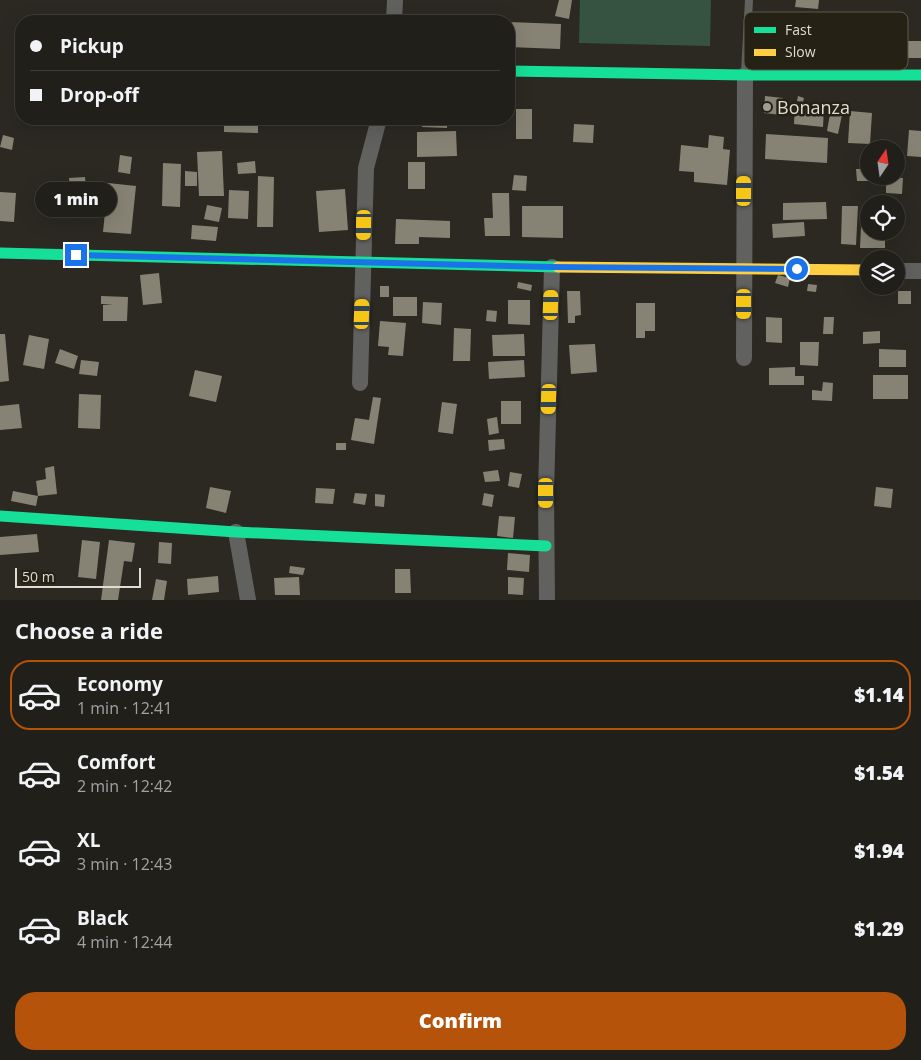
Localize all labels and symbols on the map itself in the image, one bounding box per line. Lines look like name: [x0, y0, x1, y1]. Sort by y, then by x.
legend: [744, 12, 908, 70]
text: Fast: [785, 20, 812, 39]
text: Slow: [785, 42, 816, 61]
place label: Bonanza: [777, 95, 850, 119]
marker: Bonanza: [761, 101, 773, 113]
north arrow: [860, 140, 905, 185]
car: [736, 176, 751, 206]
callout: 1 min: [35, 182, 117, 218]
car: [356, 210, 371, 240]
route end: [65, 244, 87, 266]
route start: [786, 258, 808, 280]
car: [736, 289, 751, 319]
car: [542, 290, 559, 320]
car: [353, 299, 370, 329]
car: [540, 384, 557, 414]
car: [538, 478, 553, 508]
scale bar: [15, 565, 141, 588]

